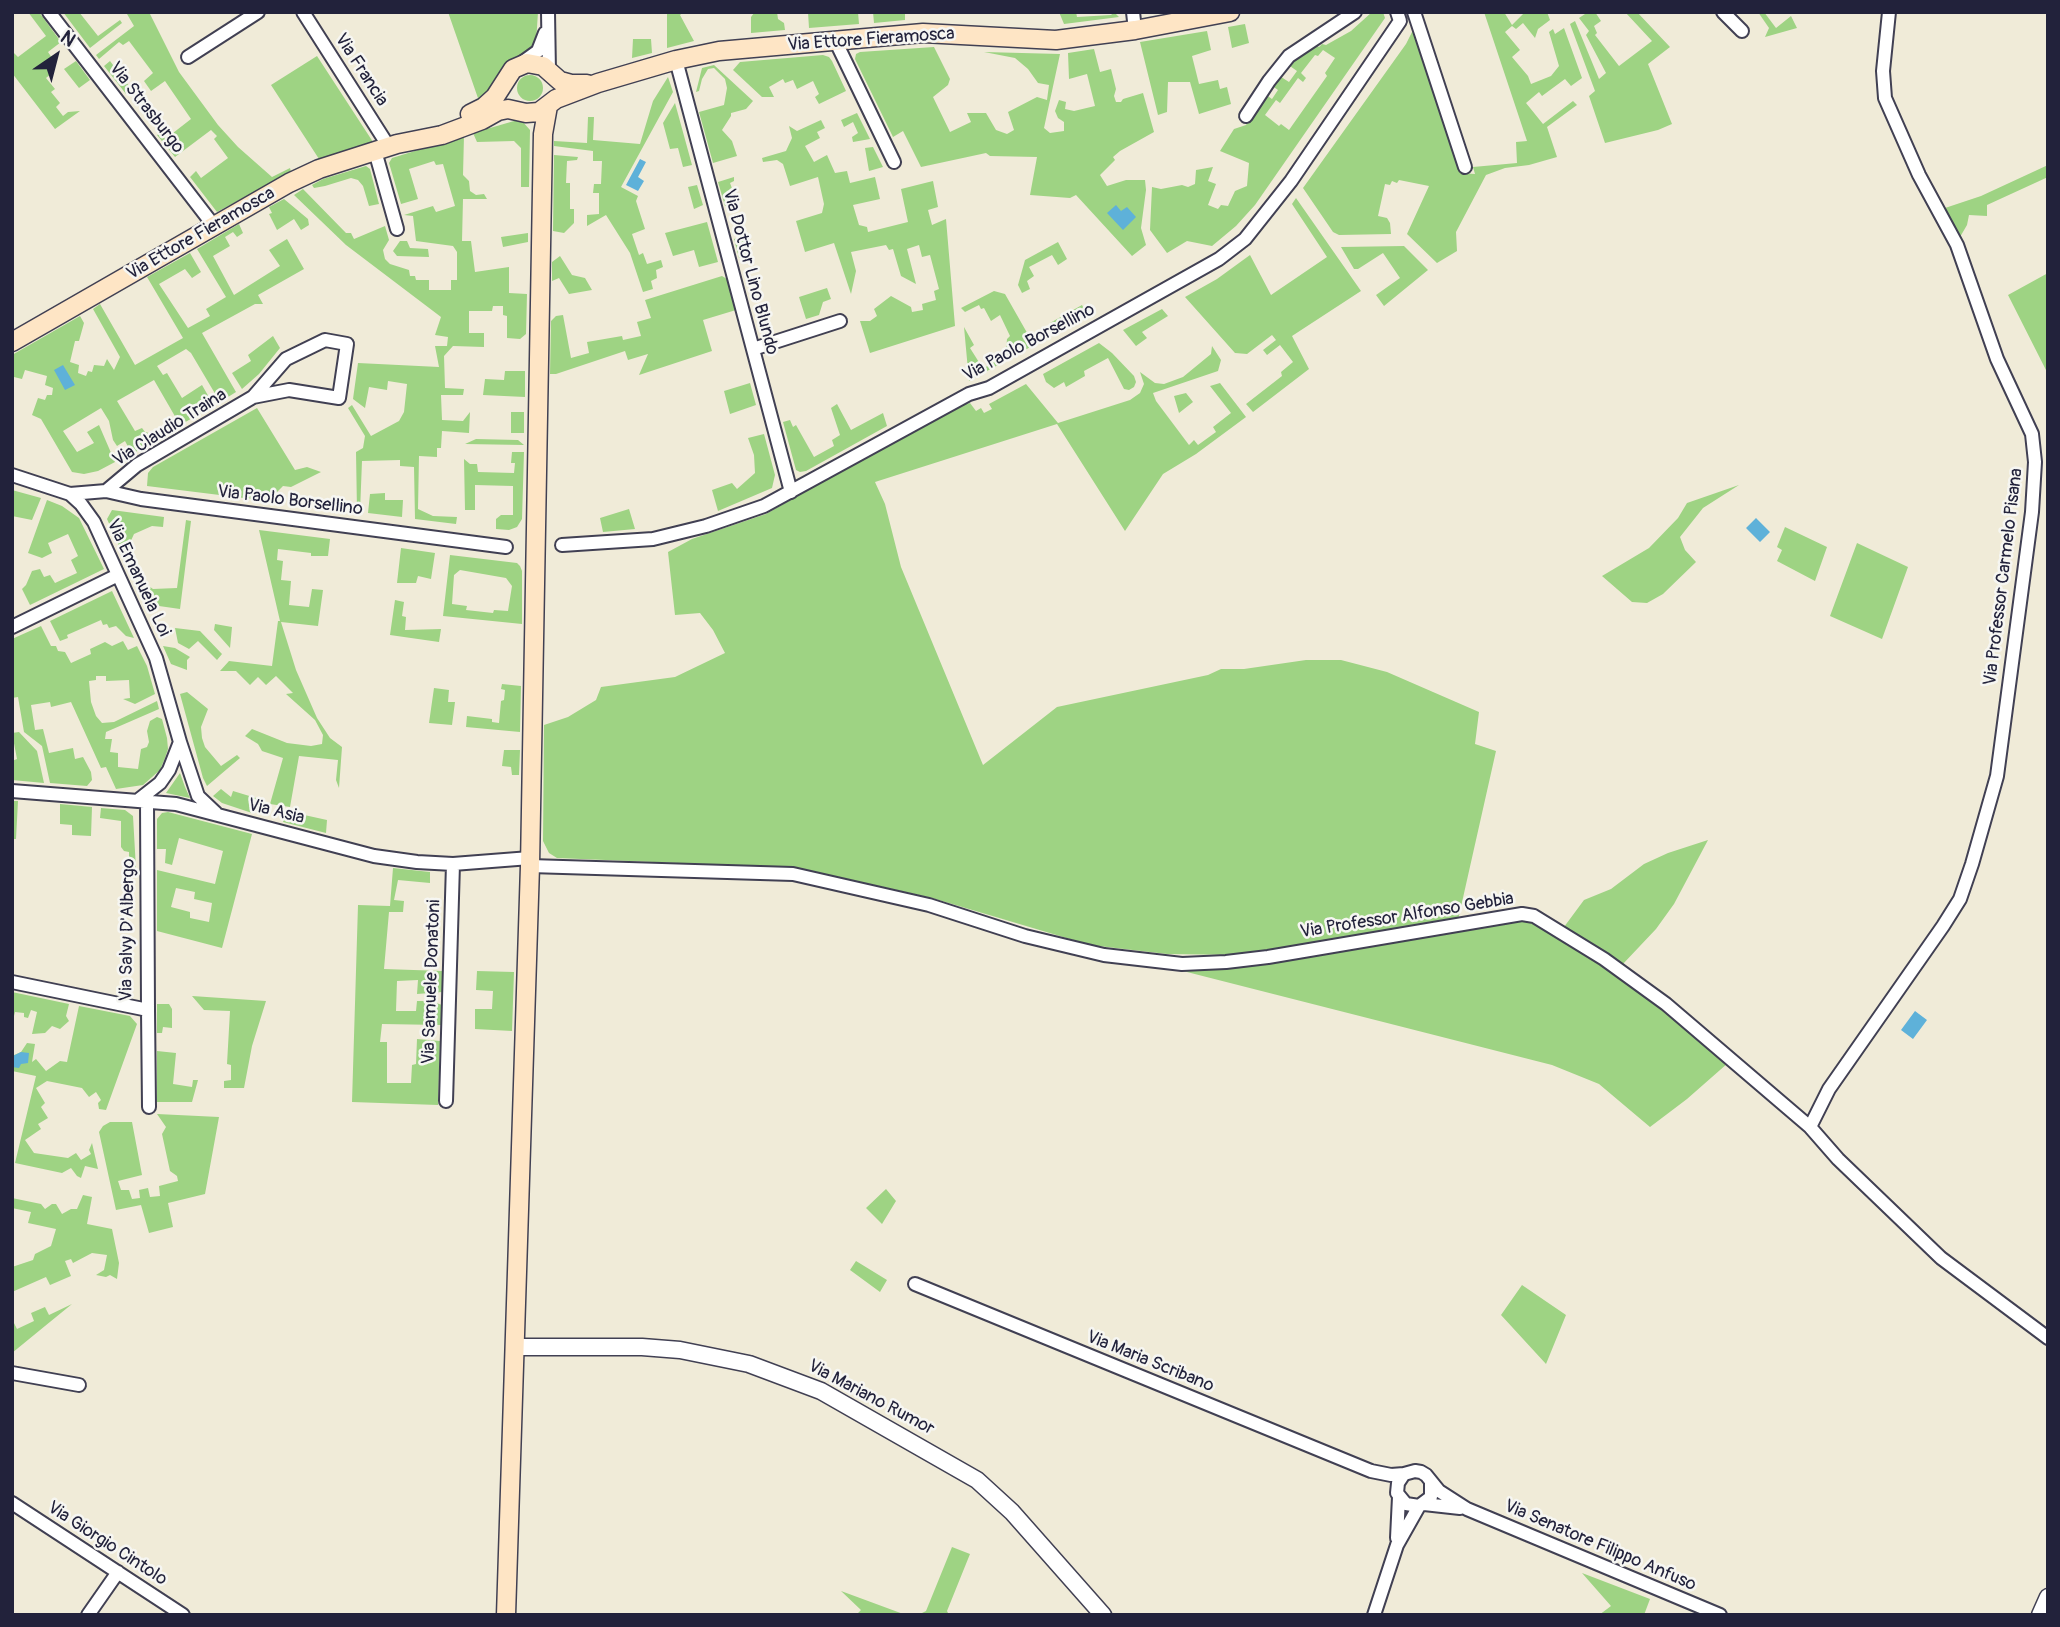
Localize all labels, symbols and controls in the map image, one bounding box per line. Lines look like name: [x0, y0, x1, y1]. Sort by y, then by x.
north arrow: [21, 21, 91, 91]
street label: Via Ettore Fieramosca: [787, 23, 955, 57]
text: N: [56, 25, 80, 52]
street label: Via Francia: [330, 30, 392, 110]
street label: Via Strasburgo: [104, 58, 188, 158]
street label: Via Ettore Fieramosca: [123, 183, 279, 285]
street label: Via Dottor Lino Blundo: [717, 187, 783, 357]
street label: Via Paolo Borsellino: [959, 299, 1099, 387]
street label: Via Claudio Traina: [109, 384, 231, 472]
street label: Via Professor Carmelo Pisana: [1980, 467, 2028, 687]
street label: Via Paolo Borsellino: [216, 481, 364, 521]
street label: Via Emanuela Loi: [101, 516, 175, 640]
street label: Via Asia: [245, 795, 307, 829]
street label: Via Salvy D'Albergo: [116, 858, 140, 1002]
street label: Via Professor Alfonso Gebbia: [1299, 888, 1515, 944]
street label: Via Samuele Donatoni: [418, 899, 446, 1065]
street label: Via Maria Scribano: [1083, 1327, 1217, 1397]
street label: Via Mariano Rumor: [804, 1356, 938, 1440]
street label: Via Senatore Filippo Anfuso: [1501, 1496, 1699, 1596]
street label: Via Giorgio Cintolo: [43, 1497, 171, 1591]

